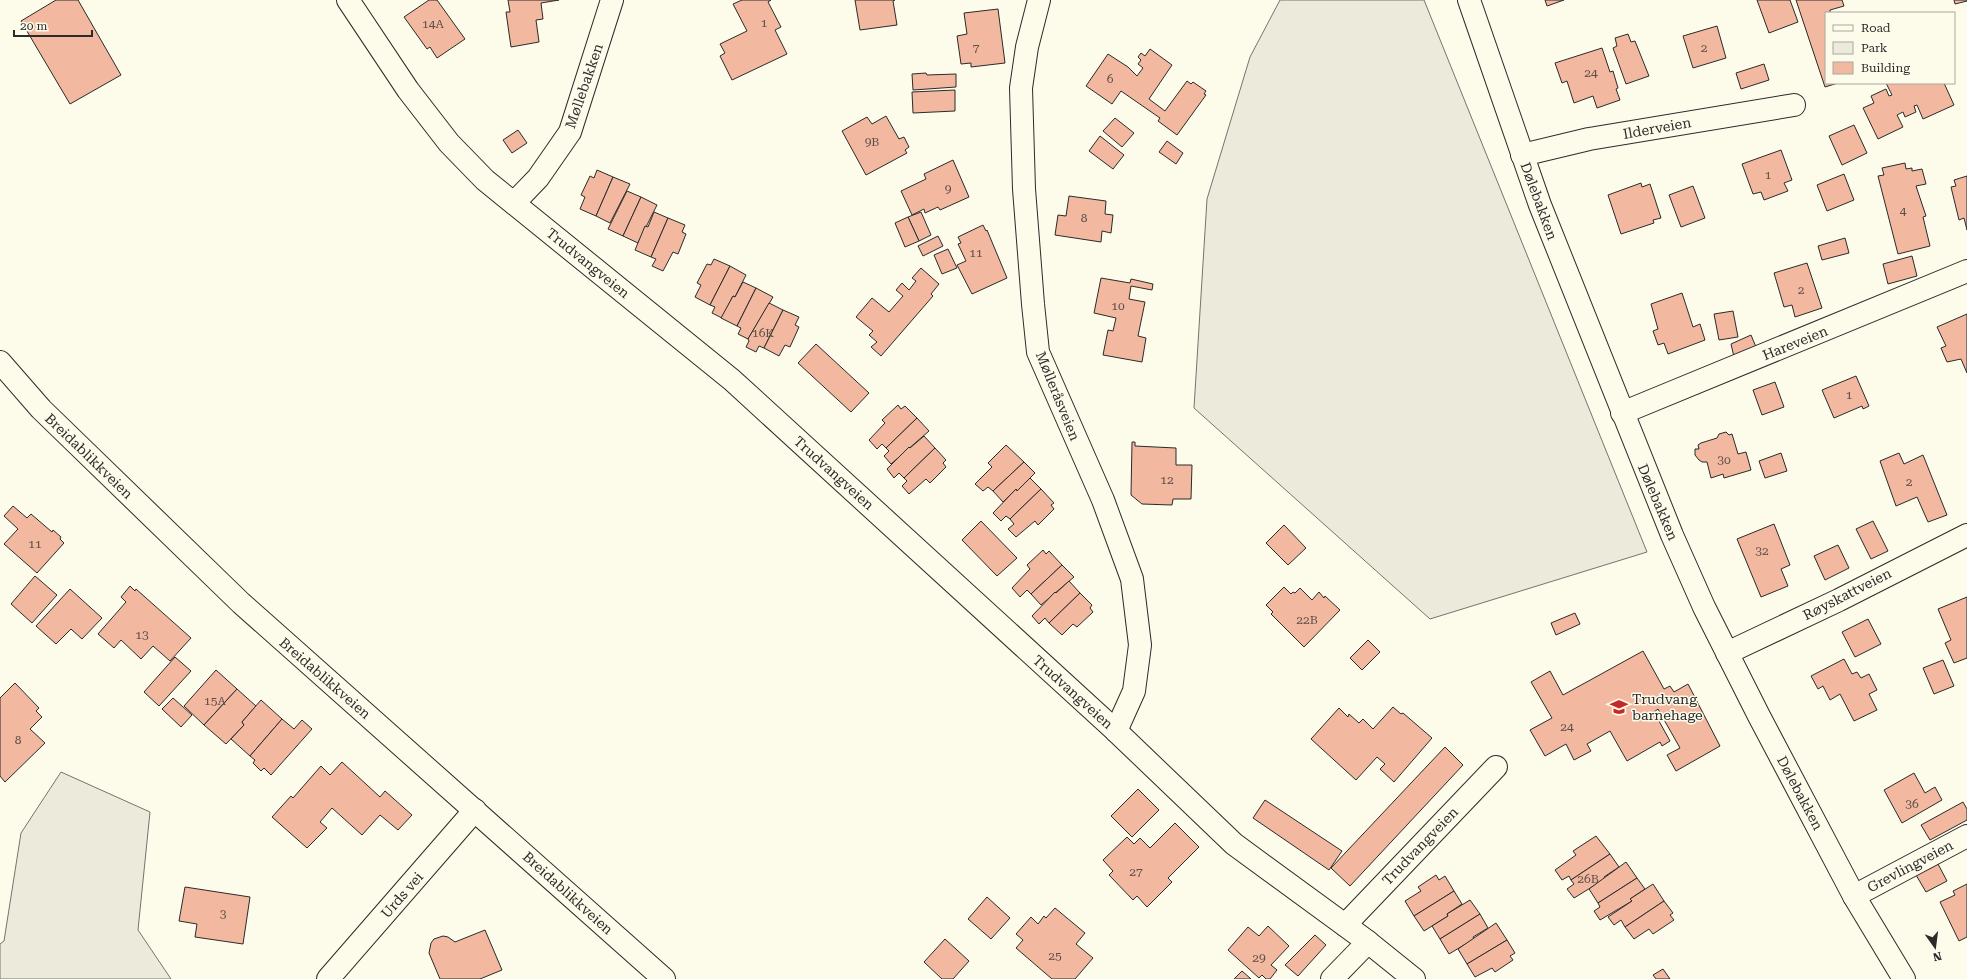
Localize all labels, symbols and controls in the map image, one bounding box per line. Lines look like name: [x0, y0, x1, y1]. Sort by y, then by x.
scale bar: [14, 12, 92, 38]
legend: [1825, 12, 1955, 84]
house number: 1: [761, 16, 768, 30]
house number: 14A: [422, 17, 445, 31]
text: 20 m: [20, 19, 47, 33]
text: Road: [1861, 21, 1891, 35]
house number: 7: [973, 41, 980, 55]
house number: 2: [1701, 41, 1708, 55]
text: Park: [1861, 41, 1888, 55]
street label: Møllebakken: [562, 42, 606, 130]
text: Building: [1861, 61, 1910, 75]
house number: 24: [1584, 66, 1598, 80]
house number: 6: [1107, 72, 1114, 86]
street label: Ilderveien: [1622, 114, 1692, 142]
house number: 9B: [865, 135, 879, 149]
street label: Dølebakken: [1518, 160, 1560, 242]
house number: 1: [1765, 168, 1772, 182]
house number: 9: [945, 182, 952, 196]
house number: 4: [1900, 204, 1907, 218]
house number: 8: [1081, 211, 1088, 225]
street label: Trudvangveien: [543, 225, 633, 301]
house number: 11: [969, 246, 983, 260]
house number: 2: [1798, 283, 1805, 297]
house number: 10: [1111, 299, 1125, 313]
street label: Hareveien: [1760, 323, 1830, 363]
house number: 16K: [752, 326, 774, 340]
street label: Mølleråsveien: [1033, 349, 1083, 443]
house number: 1: [1846, 388, 1853, 402]
street label: Breidablikkveien: [42, 410, 136, 502]
street label: Trudvangveien: [791, 433, 877, 513]
house number: 30: [1717, 453, 1731, 467]
street label: Dølebakken: [1635, 461, 1681, 543]
house number: 12: [1160, 473, 1174, 487]
house number: 2: [1906, 475, 1913, 489]
house number: 11: [28, 537, 42, 551]
house number: 32: [1755, 544, 1769, 558]
street label: Røyskattveien: [1800, 565, 1894, 623]
house number: 22B: [1296, 613, 1318, 627]
house number: 13: [135, 628, 149, 642]
street label: Breidablikkveien: [276, 634, 374, 722]
street label: Trudvangveien: [1030, 652, 1116, 732]
place label: Trudvang barnehage: [1632, 691, 1703, 723]
house number: 15A: [204, 694, 227, 708]
school or university icon: Trudvang barnehage: [1609, 697, 1629, 717]
house number: 24: [1560, 720, 1574, 734]
house number: 8: [15, 733, 22, 747]
street label: Dølebakken: [1774, 753, 1826, 833]
house number: 36: [1905, 797, 1919, 811]
street label: Trudvangveien: [1379, 804, 1461, 888]
street label: Grevlingveien: [1864, 837, 1956, 895]
street label: Breidablikkveien: [520, 848, 616, 938]
house number: 27: [1129, 865, 1143, 879]
street label: Urds vei: [378, 868, 427, 921]
house number: 26B: [1577, 872, 1599, 886]
house number: 3: [220, 907, 227, 921]
north arrow: [1915, 927, 1955, 967]
house number: 25: [1048, 949, 1062, 963]
text: N: [1931, 949, 1943, 964]
house number: 29: [1252, 951, 1266, 965]

